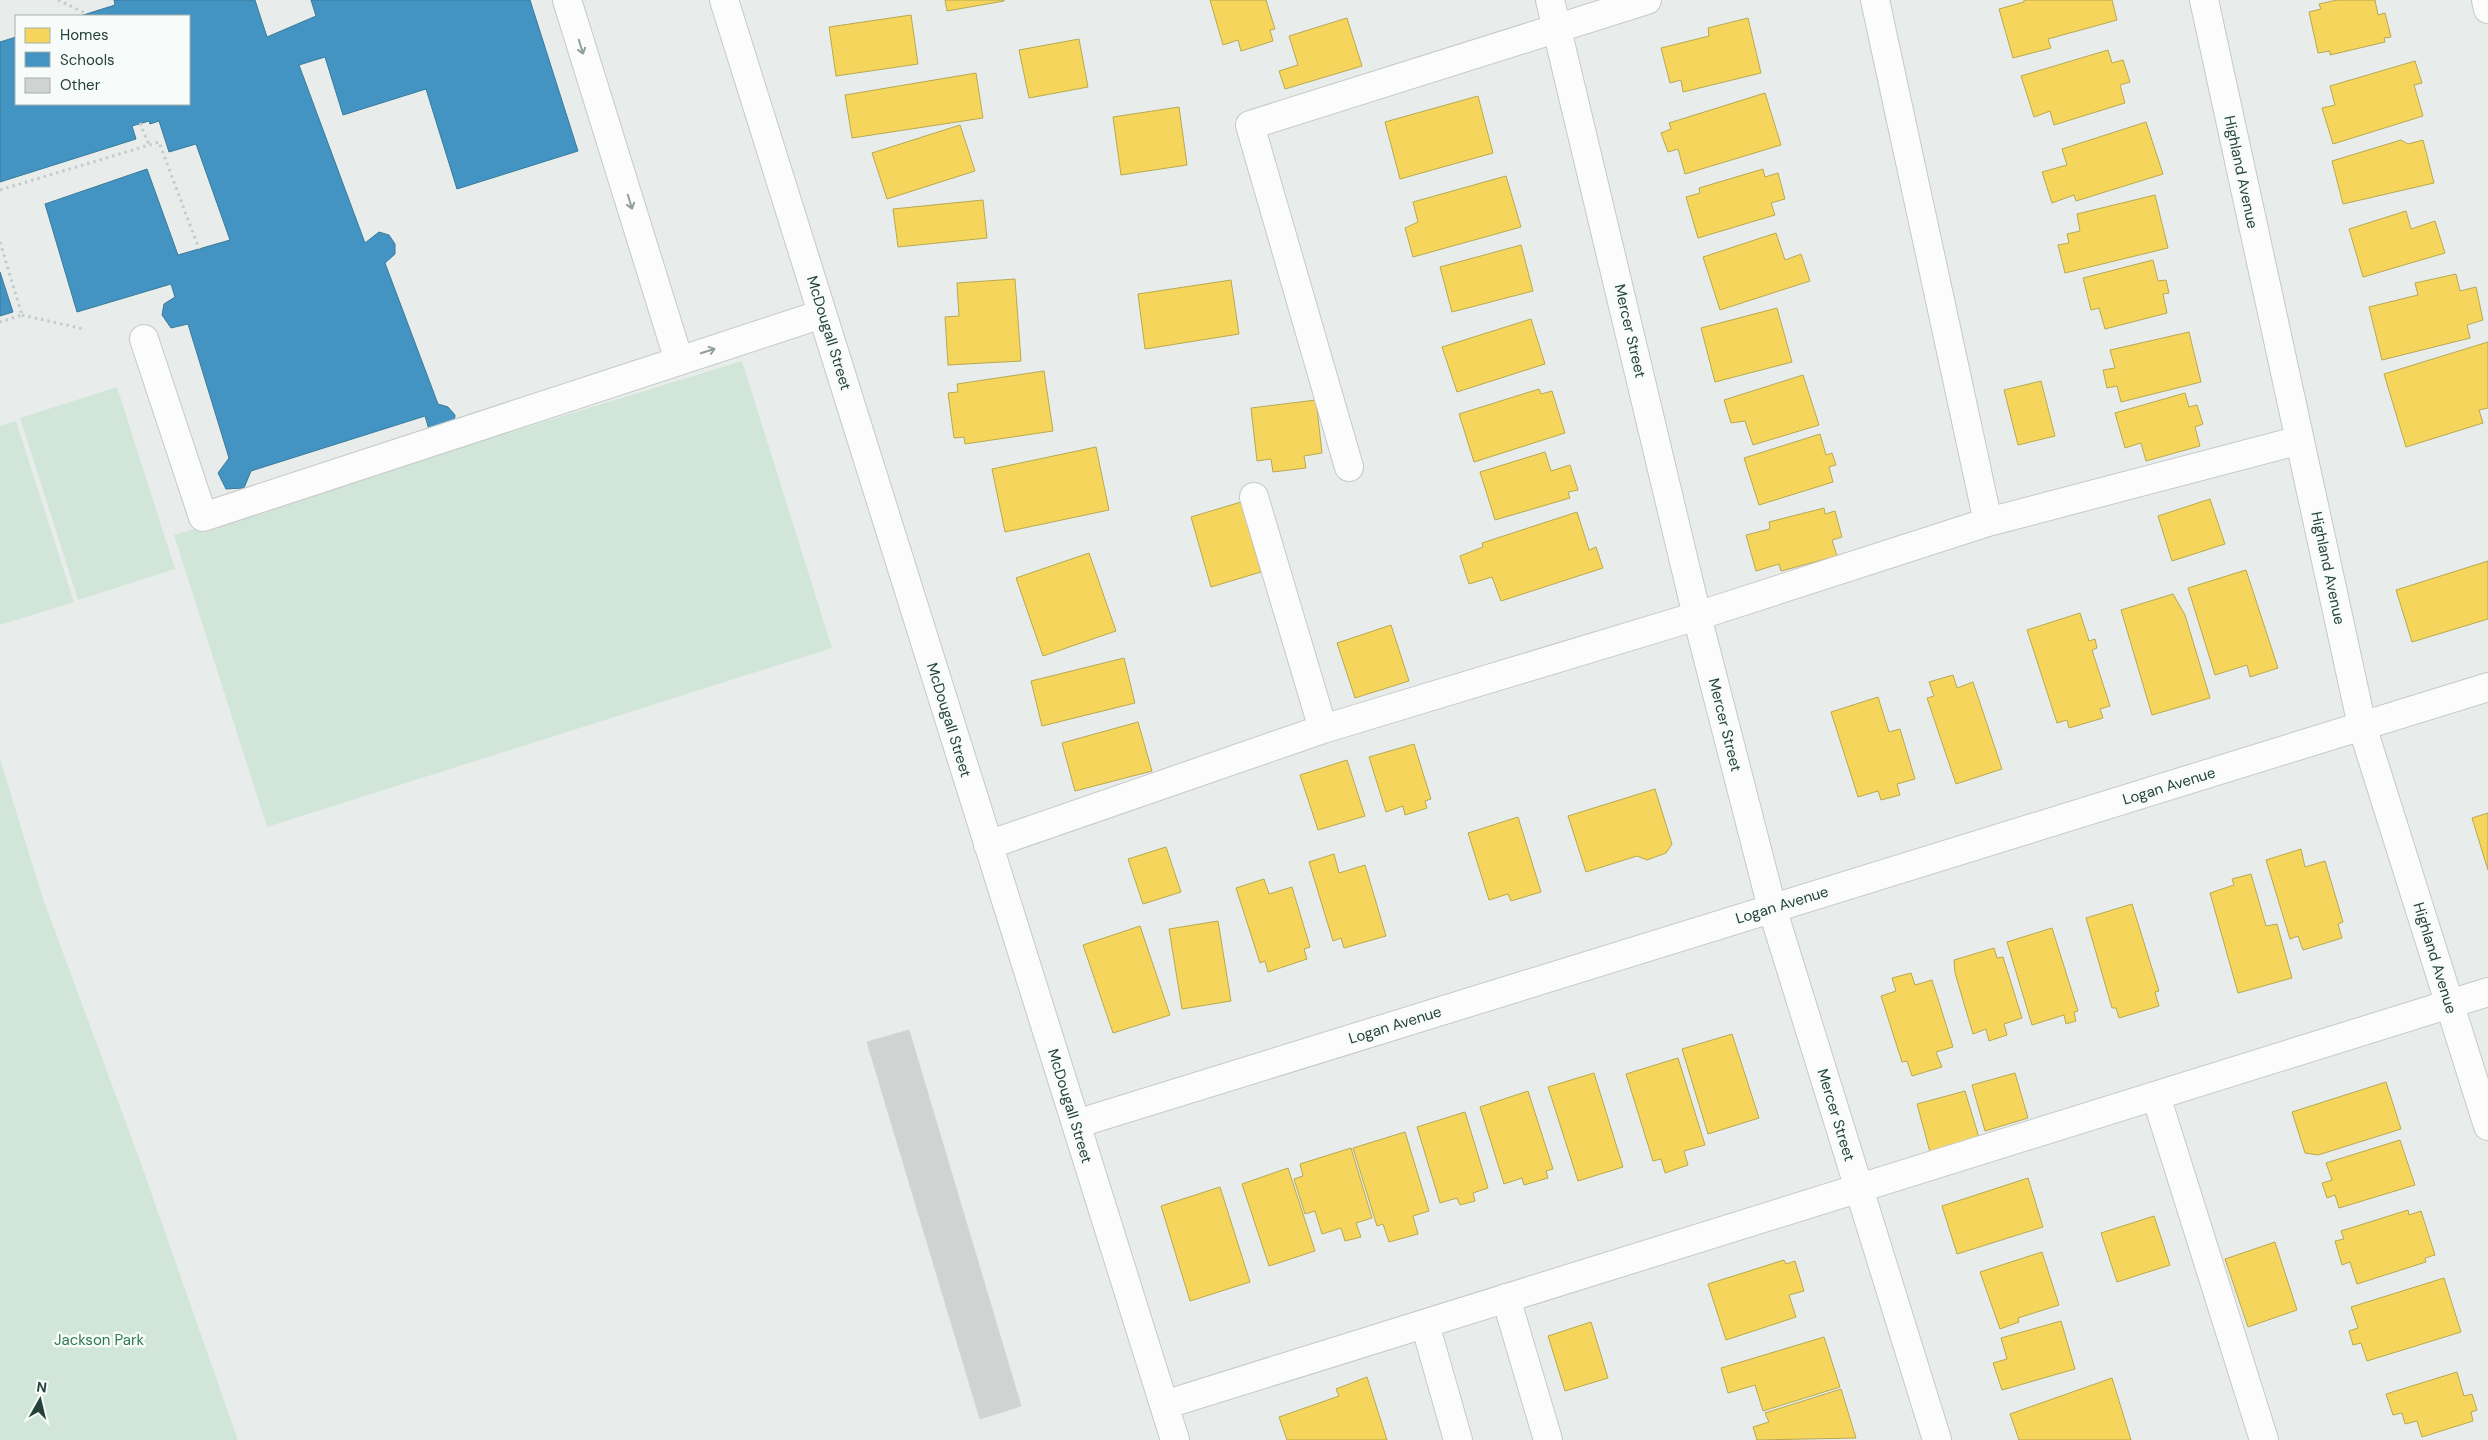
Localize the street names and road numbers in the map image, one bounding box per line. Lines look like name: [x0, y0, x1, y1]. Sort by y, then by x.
street label: Highland Avenue: [2219, 114, 2263, 230]
street label: McDougall Street: [802, 273, 856, 393]
street label: Mercer Street: [1610, 282, 1651, 380]
street label: Highland Avenue: [2306, 510, 2350, 626]
street label: McDougall Street: [922, 660, 976, 780]
street label: Mercer Street: [1704, 676, 1746, 774]
street label: Logan Avenue: [2120, 762, 2218, 810]
street label: Logan Avenue: [1733, 881, 1831, 929]
street label: Highland Avenue: [2409, 900, 2461, 1016]
street label: Logan Avenue: [1346, 1001, 1444, 1049]
street label: McDougall Street: [1043, 1046, 1097, 1166]
street label: Mercer Street: [1812, 1066, 1860, 1164]

